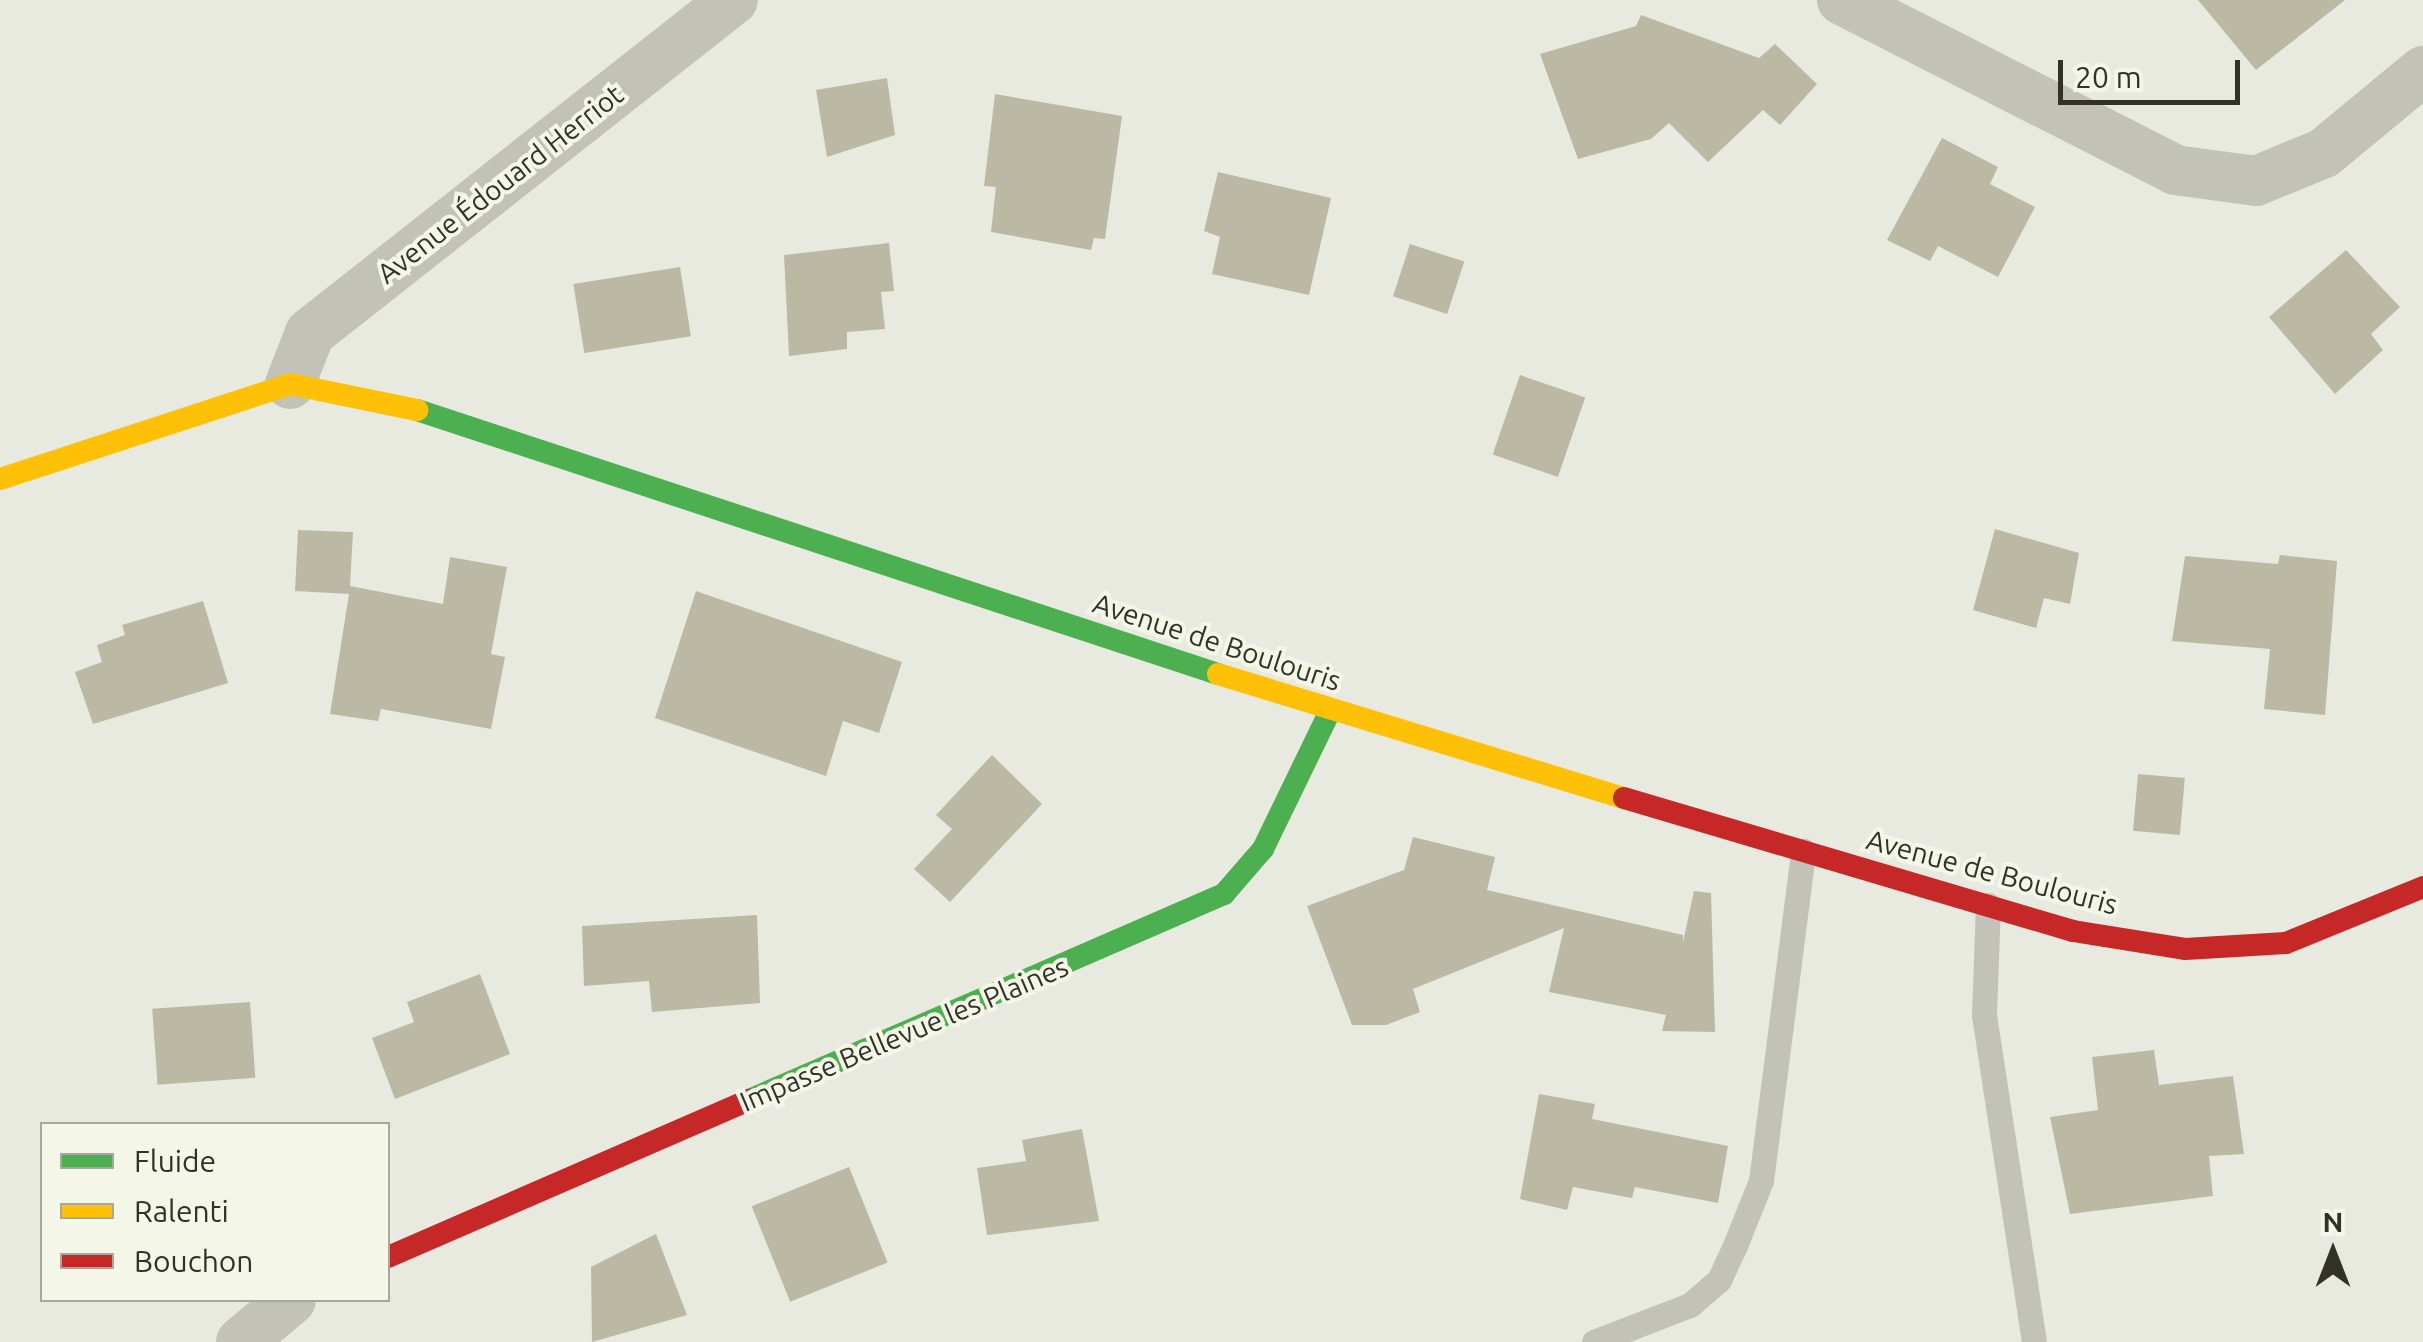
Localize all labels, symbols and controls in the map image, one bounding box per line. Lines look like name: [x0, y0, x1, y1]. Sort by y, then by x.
scale bar: [2063, 40, 2246, 102]
text: 20 m: [2075, 60, 2142, 94]
street label: Avenue Édouard Herriot: [370, 77, 630, 291]
street label: Avenue de Boulouris: [1089, 586, 1345, 698]
street label: Avenue de Boulouris: [1863, 822, 2121, 922]
street label: Impasse Bellevue les Plaines: [735, 949, 1073, 1119]
legend: [40, 1122, 390, 1302]
text: Fluide: [134, 1144, 216, 1178]
text: Ralenti: [134, 1194, 229, 1228]
north arrow: [2283, 1202, 2383, 1302]
text: N: [2323, 1206, 2343, 1237]
text: Bouchon: [134, 1244, 254, 1278]

